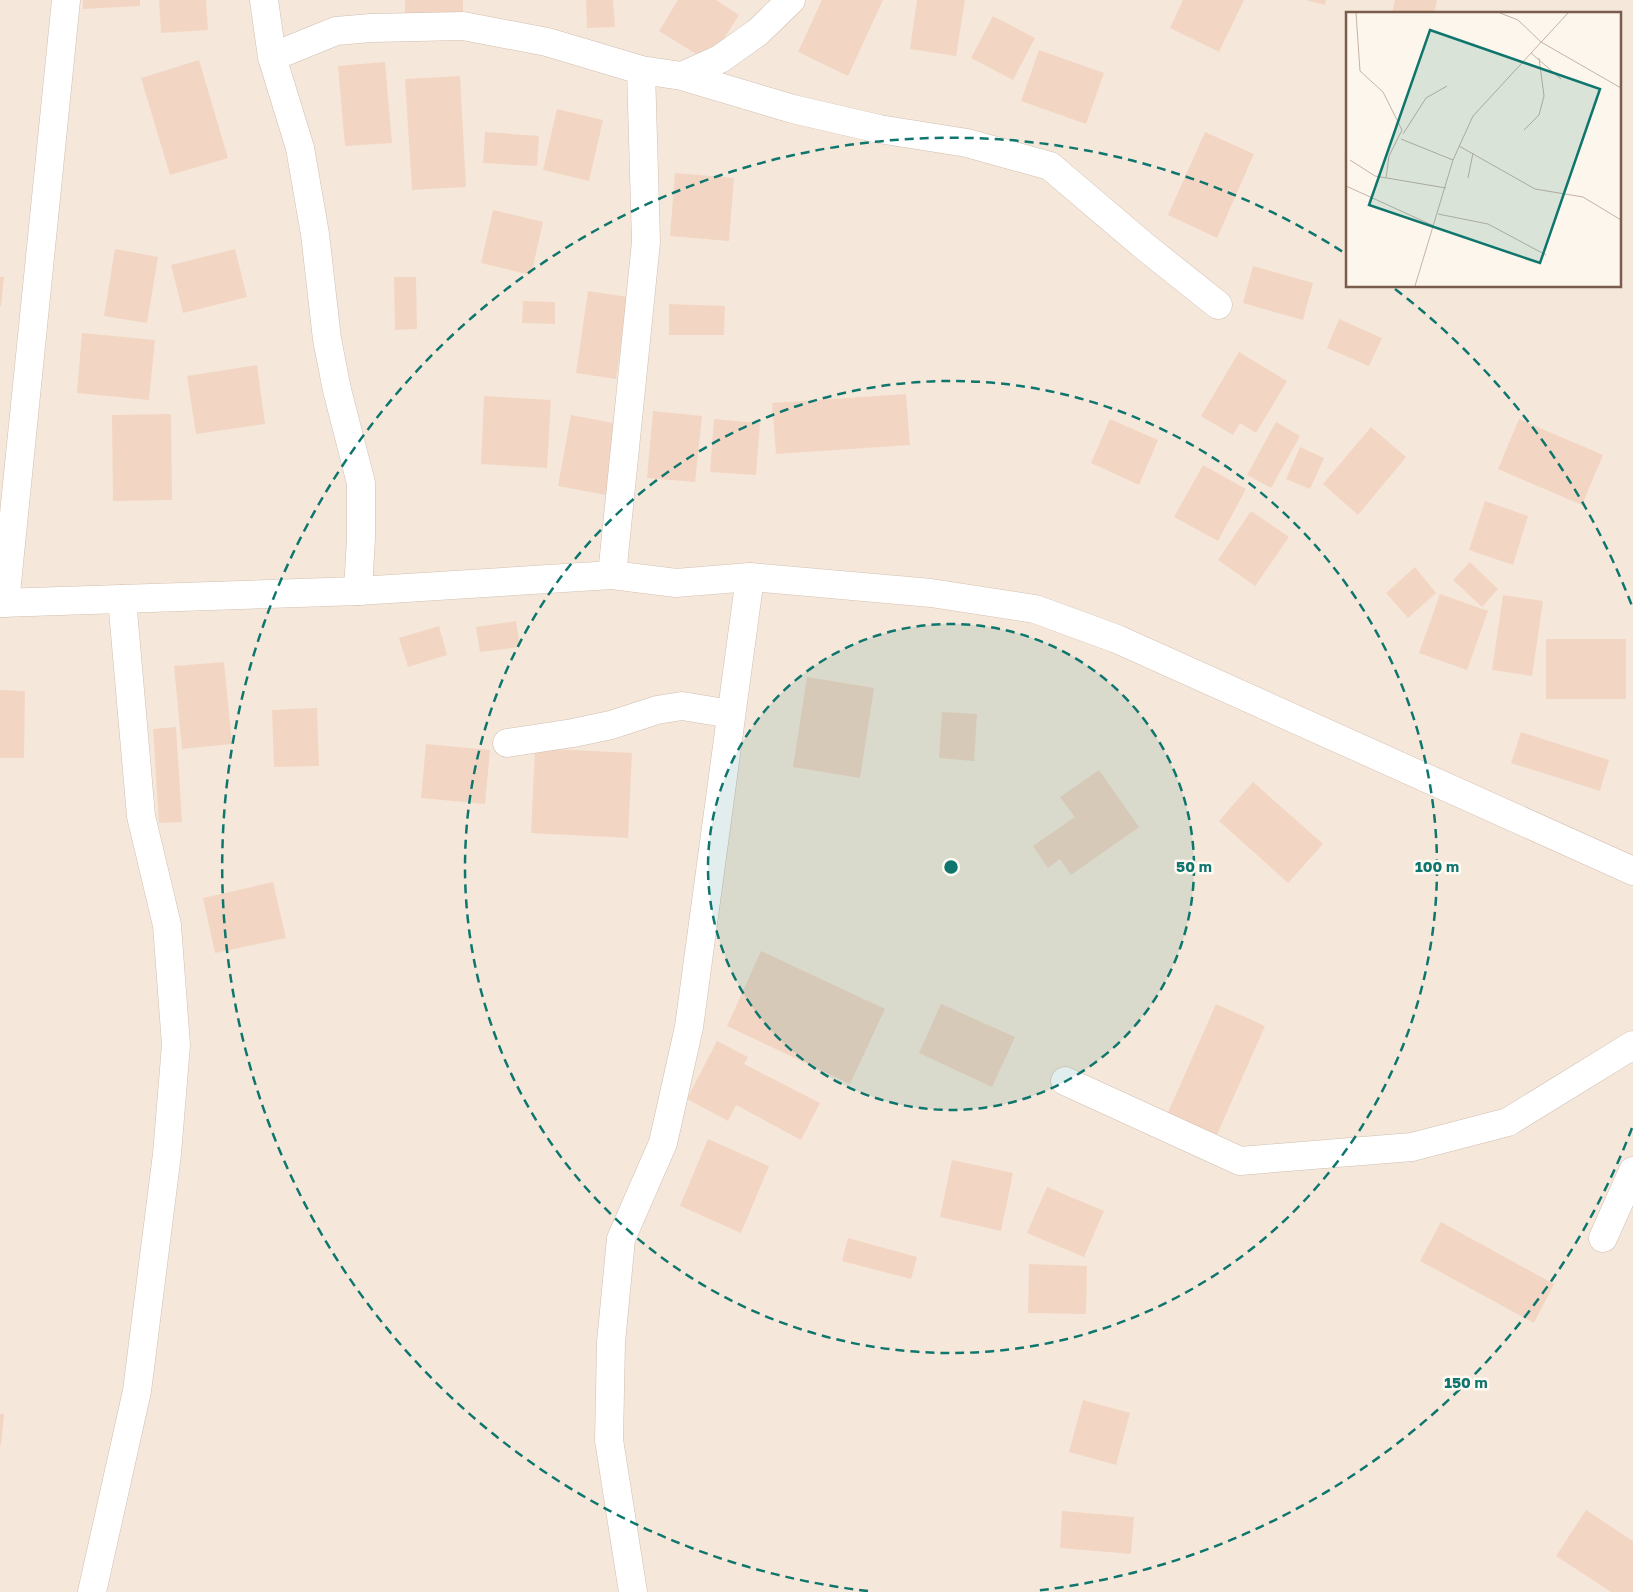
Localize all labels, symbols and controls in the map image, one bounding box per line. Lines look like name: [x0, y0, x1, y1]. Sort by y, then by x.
inset map: [1346, 12, 1620, 288]
text: 50 m: [1176, 857, 1212, 875]
text: 100 m: [1415, 857, 1459, 875]
centre of rings: [942, 858, 960, 876]
text: 150 m: [1444, 1373, 1488, 1391]

